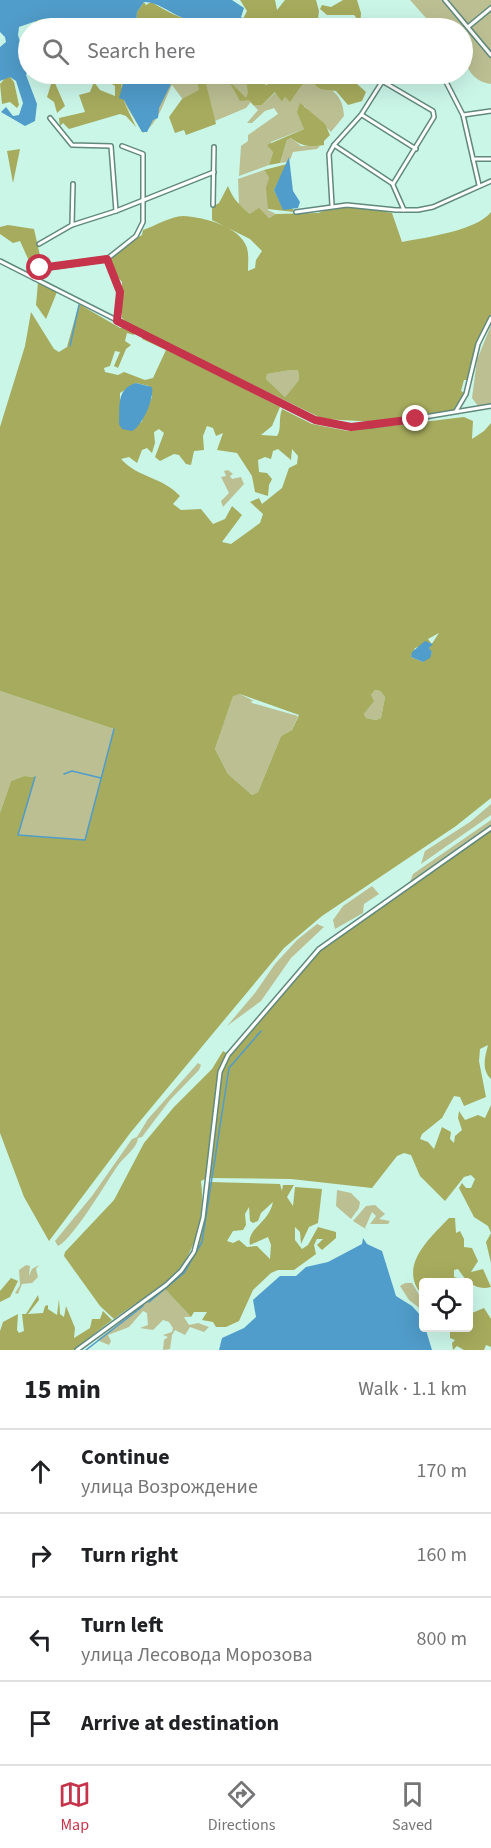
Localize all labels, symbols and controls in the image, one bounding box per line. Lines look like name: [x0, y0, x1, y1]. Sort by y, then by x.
search box: [18, 18, 473, 84]
icon: search: [39, 35, 72, 68]
text: Search here: [87, 35, 195, 67]
route start: [26, 254, 52, 280]
route end: [402, 405, 428, 431]
map controls: [419, 1278, 473, 1332]
button: locate: [419, 1278, 473, 1332]
text: 15 min: [24, 1371, 101, 1408]
text: Walk · 1.1 km: [358, 1375, 467, 1403]
text: Continue: [81, 1441, 170, 1473]
icon: ahead: [24, 1455, 57, 1488]
text: 170 m: [417, 1457, 467, 1485]
text: улица Возрождение: [81, 1473, 258, 1501]
icon: right: [24, 1539, 57, 1572]
text: Turn right: [81, 1539, 178, 1571]
text: 160 m: [417, 1541, 467, 1569]
text: Turn left: [81, 1609, 163, 1641]
icon: left: [24, 1623, 57, 1656]
text: 800 m: [417, 1625, 467, 1653]
text: улица Лесовода Морозова: [81, 1641, 312, 1669]
icon: arrive: [24, 1707, 57, 1740]
text: Arrive at destination: [81, 1707, 279, 1739]
tab: Map: [58, 1778, 91, 1836]
tab: Directions: [208, 1778, 275, 1836]
tab: Saved: [392, 1778, 433, 1836]

